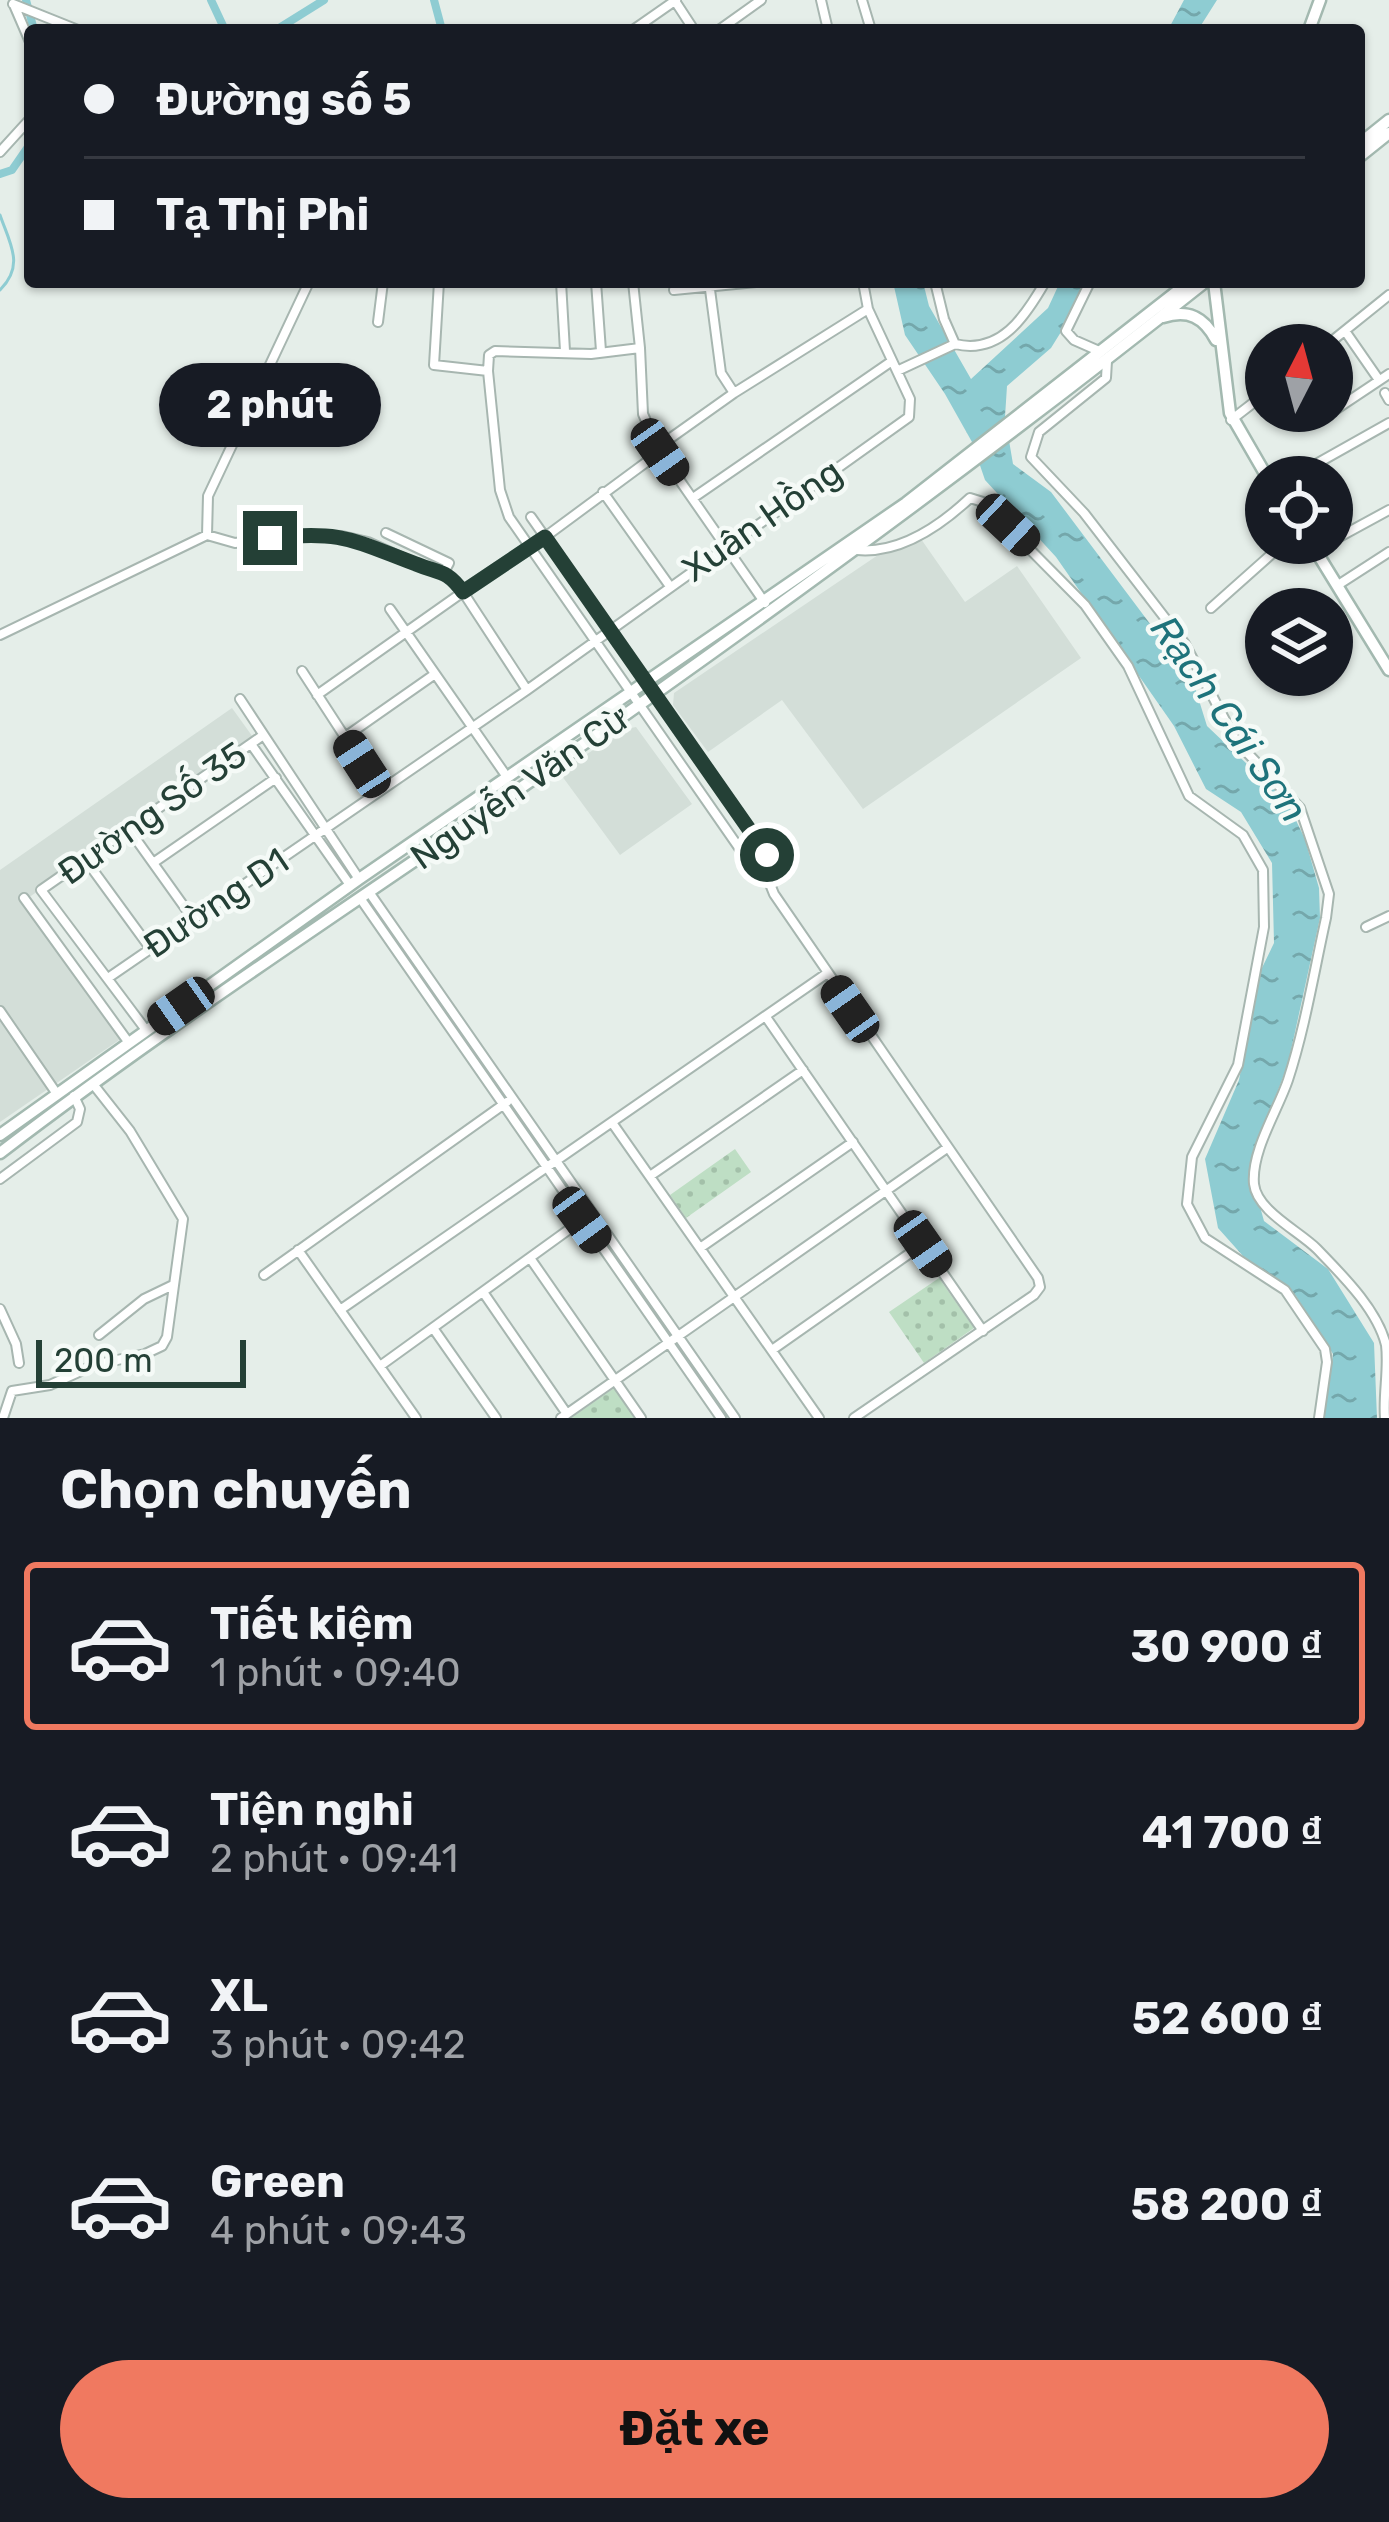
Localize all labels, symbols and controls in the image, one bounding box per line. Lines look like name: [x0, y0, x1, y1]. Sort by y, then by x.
text: Đường số 5: [156, 73, 412, 126]
text: Tạ Thị Phi: [156, 188, 369, 241]
north arrow: [1245, 324, 1353, 432]
map controls: [1245, 324, 1353, 696]
callout: 2 phút: [159, 364, 381, 448]
text: 2 phút: [207, 382, 333, 428]
car: [625, 412, 695, 492]
street label: Xuân Hồng: [674, 450, 850, 590]
button: locate: [1245, 456, 1353, 564]
car: [969, 487, 1047, 563]
route end: [243, 511, 297, 565]
button: layers: [1245, 588, 1353, 696]
water label: Rạch Cái Sơn: [1141, 607, 1317, 831]
street label: Nguyễn Văn Cừ: [402, 696, 638, 878]
car: [327, 724, 397, 804]
street label: Đường Số 35: [50, 732, 254, 894]
route start: [740, 828, 794, 882]
street label: Đường D1: [136, 839, 296, 967]
car: [815, 969, 885, 1049]
car: [141, 971, 221, 1041]
car: [546, 1180, 618, 1260]
car: [888, 1204, 958, 1284]
scale bar: [36, 1334, 246, 1387]
text: 200 m: [54, 1341, 153, 1380]
text: Chọn chuyến: [60, 1458, 412, 1522]
icon: car: [66, 1592, 174, 1700]
text: Tiết kiệm: [210, 1597, 414, 1650]
text: 30 900 ₫: [1130, 1620, 1323, 1673]
text: 1 phút · 09:40: [210, 1650, 461, 1696]
icon: car: [66, 1778, 174, 1886]
text: Tiện nghi: [210, 1783, 414, 1836]
text: 41 700 ₫: [1142, 1806, 1323, 1859]
text: 2 phút · 09:41: [210, 1836, 458, 1882]
icon: car: [66, 1964, 174, 2072]
text: XL: [210, 1969, 268, 2022]
text: 52 600 ₫: [1132, 1992, 1323, 2045]
text: 3 phút · 09:42: [210, 2022, 466, 2068]
icon: car: [66, 2150, 174, 2258]
text: Green: [210, 2155, 345, 2208]
text: 58 200 ₫: [1131, 2178, 1323, 2231]
text: 4 phút · 09:43: [210, 2208, 467, 2254]
button: Đặt xe: [60, 2360, 1329, 2498]

